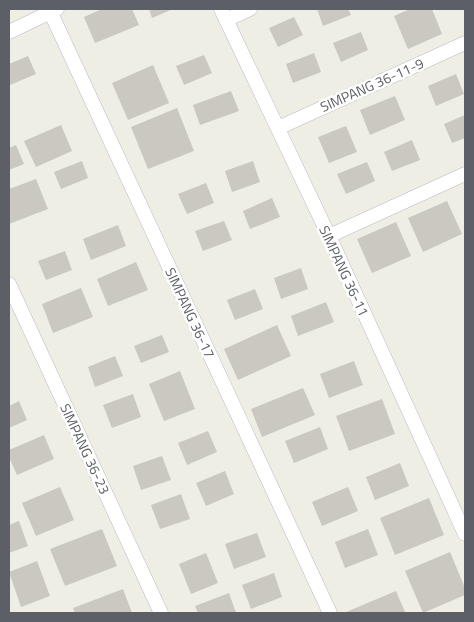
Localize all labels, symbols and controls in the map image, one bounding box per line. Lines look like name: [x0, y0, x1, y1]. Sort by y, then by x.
street label: SIMPANG 36-11-9: [317, 52, 427, 117]
street label: SIMPANG 36-11: [314, 222, 375, 319]
street label: SIMPANG 36-17: [160, 264, 221, 361]
street label: SIMPANG 36-23: [55, 400, 116, 497]

